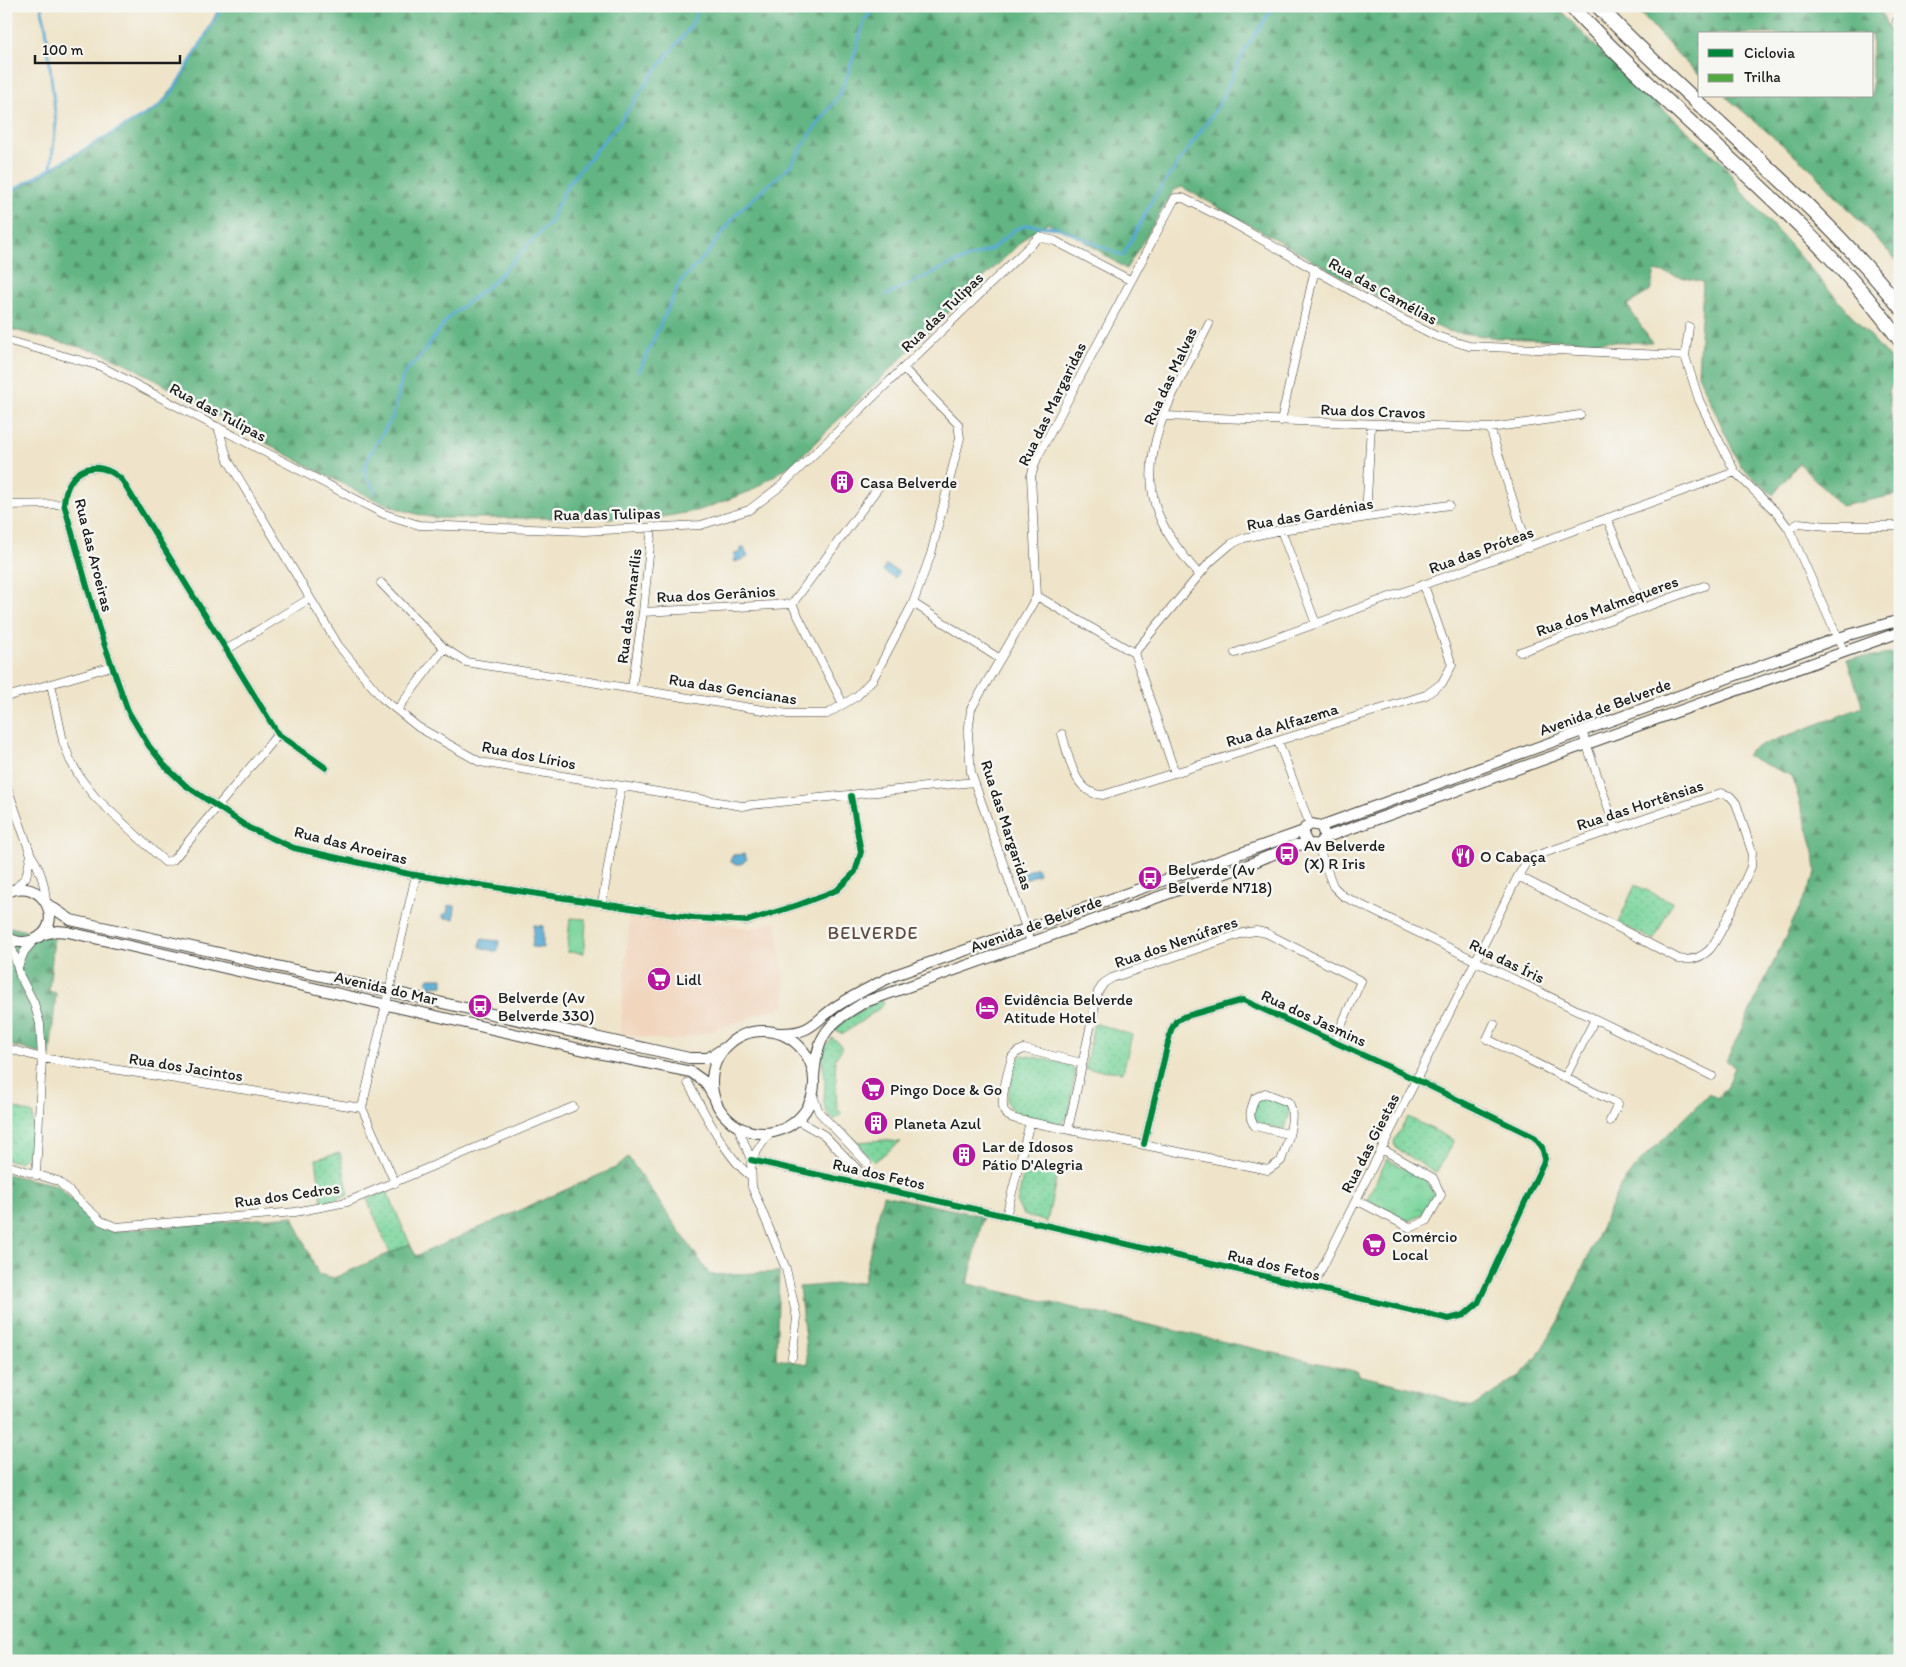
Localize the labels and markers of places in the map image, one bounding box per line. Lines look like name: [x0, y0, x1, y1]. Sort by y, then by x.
building icon: Casa Belverde: [829, 469, 855, 495]
place label: Casa Belverde: [860, 473, 957, 492]
place label: Av Belverde (X) R Iris: [1304, 836, 1385, 873]
bus stop icon: Av Belverde (X) R Iris: [1274, 841, 1300, 867]
restaurant icon: O Cabaça: [1450, 843, 1476, 869]
place label: O Cabaça: [1480, 847, 1547, 866]
place label: Belverde (Av Belverde N718): [1168, 860, 1272, 897]
bus stop icon: Belverde (Av Belverde N718): [1137, 865, 1163, 891]
supermarket icon: Lidl: [646, 966, 672, 992]
place label: Lidl: [676, 970, 702, 989]
place label: Belverde (Av Belverde 330): [498, 988, 595, 1025]
place label: Evidência Belverde Atitude Hotel: [1004, 990, 1133, 1027]
bus stop icon: Belverde (Av Belverde 330): [467, 993, 493, 1019]
hotel icon: Evidência Belverde Atitude Hotel: [974, 995, 1000, 1021]
supermarket icon: Pingo Doce & Go: [860, 1076, 886, 1102]
place label: Pingo Doce & Go: [890, 1080, 1002, 1099]
building icon: Planeta Azul: [863, 1110, 889, 1136]
place label: Planeta Azul: [894, 1114, 982, 1133]
place label: Lar de Idosos Pátio D'Alegria: [982, 1137, 1083, 1174]
building icon: Lar de Idosos Pátio D'Alegria: [951, 1142, 977, 1168]
place label: Comércio Local: [1392, 1227, 1457, 1264]
supermarket icon: Comércio Local: [1361, 1232, 1387, 1258]

